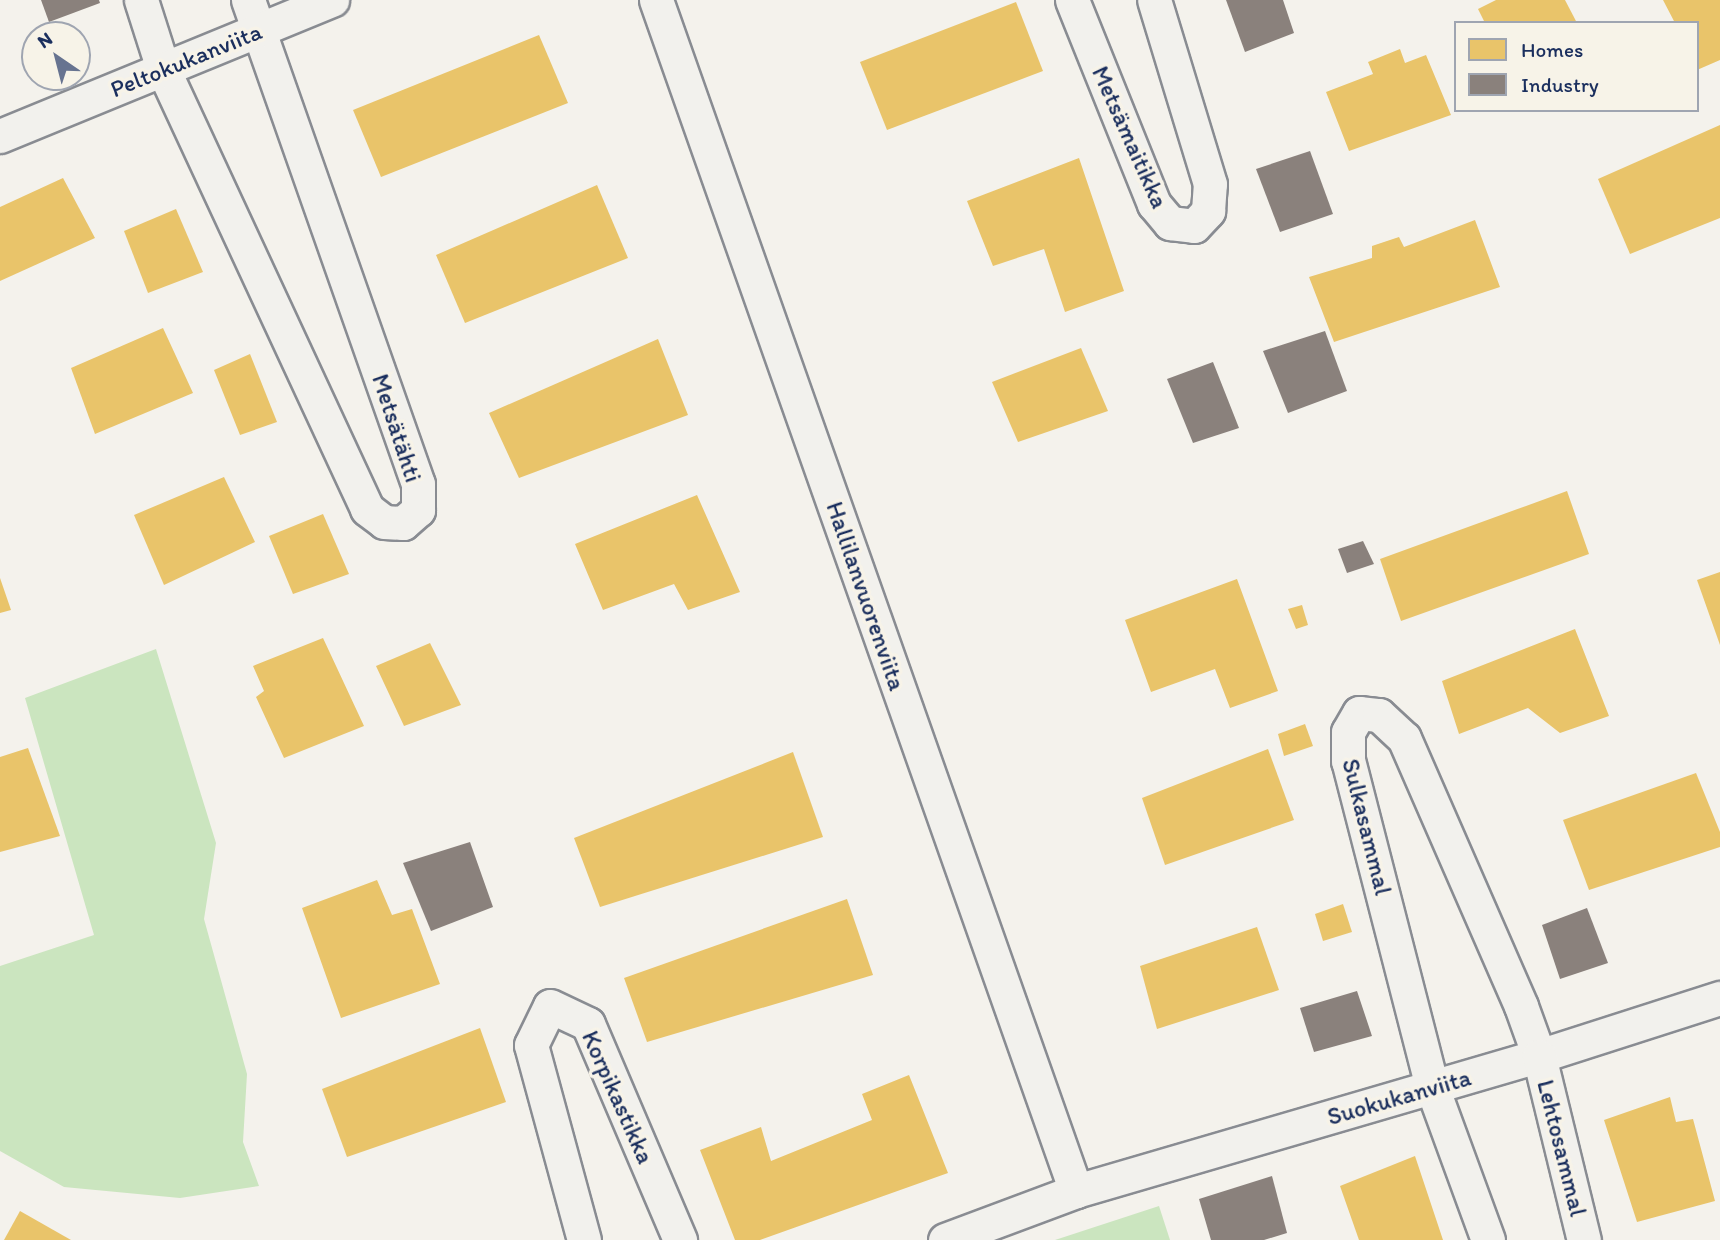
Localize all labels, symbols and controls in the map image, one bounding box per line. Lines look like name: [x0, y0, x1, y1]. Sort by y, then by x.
street label: Peltokukanviita: [106, 17, 266, 103]
north arrow: [21, 21, 91, 91]
legend: [1454, 21, 1699, 112]
text: N: [33, 27, 57, 53]
text: Homes: [1521, 37, 1583, 62]
street label: Metsämaitikka: [1086, 62, 1174, 212]
text: Industry: [1521, 72, 1599, 97]
street label: Metsätähti: [366, 370, 428, 486]
street label: Hallilanvuorenviita: [820, 498, 912, 694]
street label: Sulkasammal: [1336, 756, 1398, 898]
street label: Korpikastikka: [576, 1026, 660, 1168]
street label: Suokukanviita: [1324, 1063, 1474, 1131]
street label: Lehtosammal: [1531, 1077, 1593, 1219]

